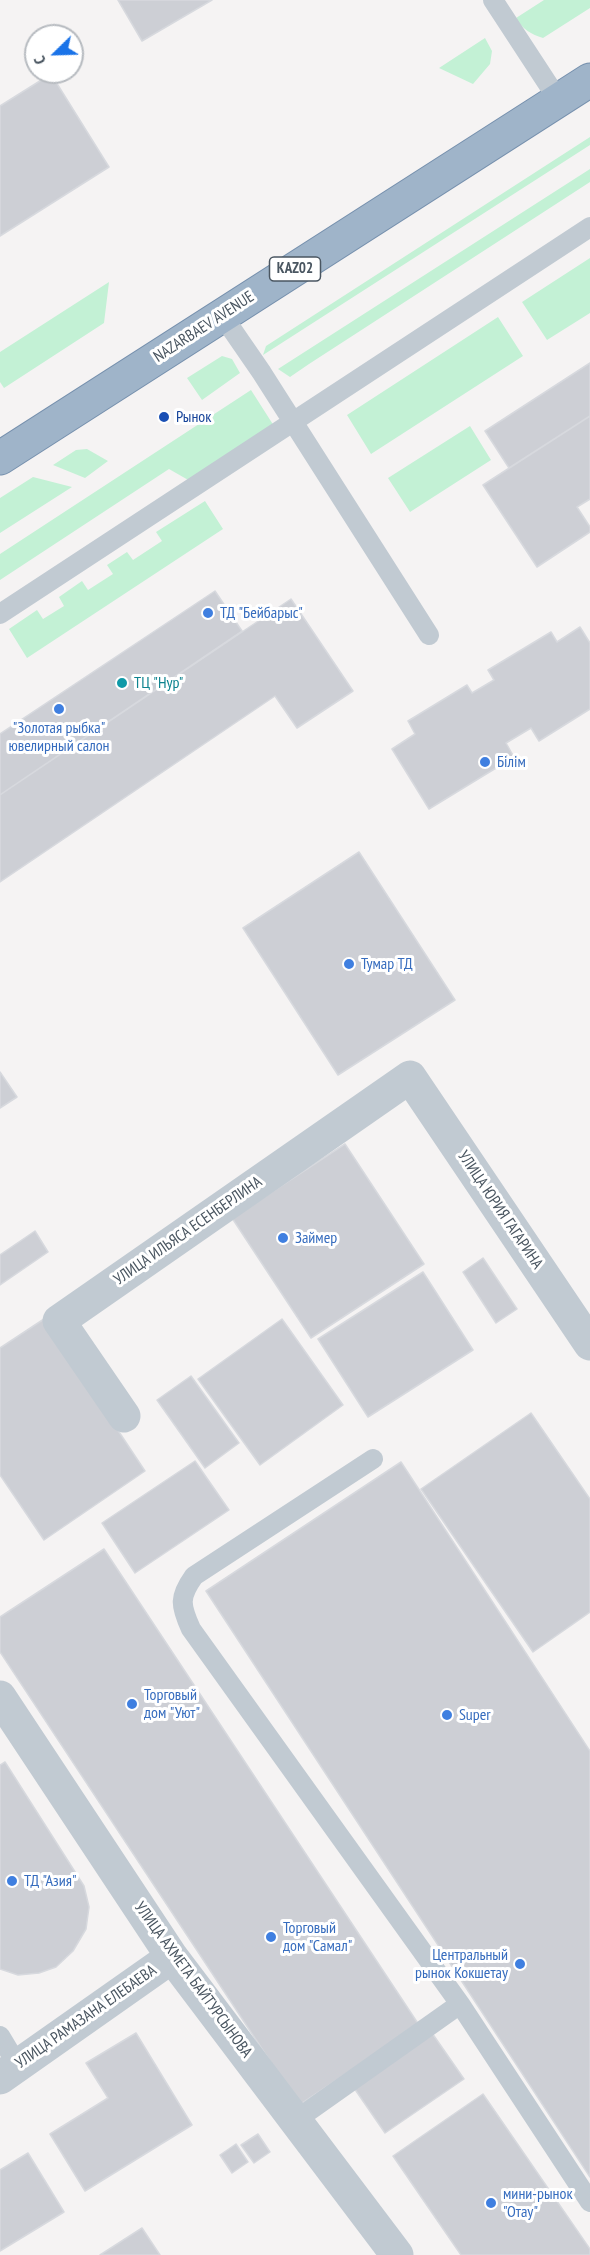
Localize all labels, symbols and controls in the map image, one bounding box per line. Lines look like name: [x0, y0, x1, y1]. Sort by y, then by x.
north arrow: [24, 24, 84, 84]
text: С: [29, 53, 50, 68]
road number: KАZ02: [270, 257, 320, 281]
street label: NAZARBAEV AVENUE: [150, 287, 258, 367]
place label: Рынок: [176, 407, 211, 427]
marker: Рынок: [157, 410, 171, 424]
place label: ТД "Бейбарыс": [220, 603, 303, 623]
marker: ТД "Бейбарыс": [201, 606, 215, 620]
place label: ТЦ "Нур": [134, 673, 183, 693]
marker: ТЦ "Нур": [115, 676, 129, 690]
marker: "Золотая рыбка" ювелирный салон: [52, 702, 66, 716]
place label: "Золотая рыбка" ювелирный салон: [8, 718, 110, 756]
place label: Білім: [497, 752, 526, 772]
marker: Білім: [478, 755, 492, 769]
place label: Тумар ТД: [361, 954, 413, 974]
marker: Тумар ТД: [342, 957, 356, 971]
street label: УЛИЦА ЮРИЯ ГАГАРИНА: [453, 1147, 547, 1273]
street label: УЛИЦА ИЛЬЯСА ЕСЕНБЕРЛИНА: [110, 1173, 266, 1289]
place label: Займер: [295, 1228, 337, 1248]
marker: Займер: [276, 1231, 290, 1245]
place label: Торговый дом "Уют": [144, 1685, 200, 1723]
marker: Торговый дом "Уют": [125, 1697, 139, 1711]
place label: Super: [459, 1705, 491, 1725]
marker: Super: [440, 1708, 454, 1722]
place label: ТД "Азия": [24, 1871, 76, 1891]
marker: ТД "Азия": [5, 1874, 19, 1888]
street label: УЛИЦА АХМЕТА БАЙТУРСЫНОВА: [130, 1898, 256, 2062]
place label: Торговый дом "Самал": [283, 1918, 352, 1956]
marker: Торговый дом "Самал": [264, 1930, 278, 1944]
place label: Центральный рынок Кокшетау: [415, 1945, 508, 1983]
marker: Центральный рынок Кокшетау: [513, 1957, 527, 1971]
street label: УЛИЦА РАМАЗАНА ЕЛЕБАЕВА: [12, 1961, 160, 2073]
place label: мини-рынок "Отау": [503, 2184, 573, 2222]
marker: мини-рынок "Отау": [484, 2196, 498, 2210]

